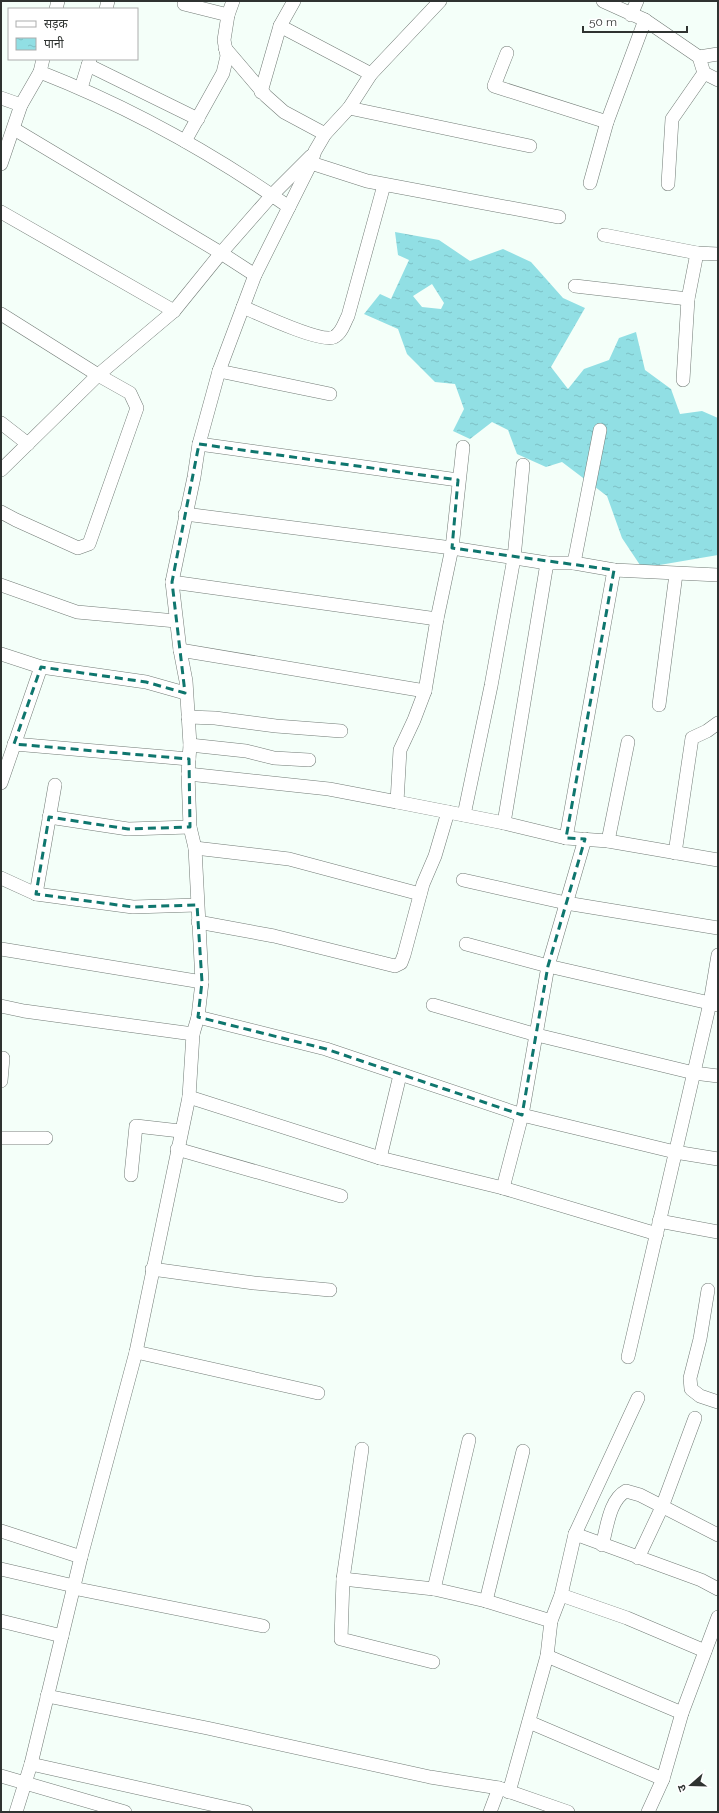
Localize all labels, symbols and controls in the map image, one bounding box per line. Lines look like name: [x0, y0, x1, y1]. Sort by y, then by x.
legend: [8, 8, 138, 60]
scale bar: [583, 8, 687, 34]
text: 50 m: [589, 15, 617, 29]
text: सड़क: [44, 17, 69, 31]
text: पानी: [44, 36, 65, 51]
north arrow: [671, 1765, 711, 1805]
text: उ: [675, 1782, 689, 1793]

